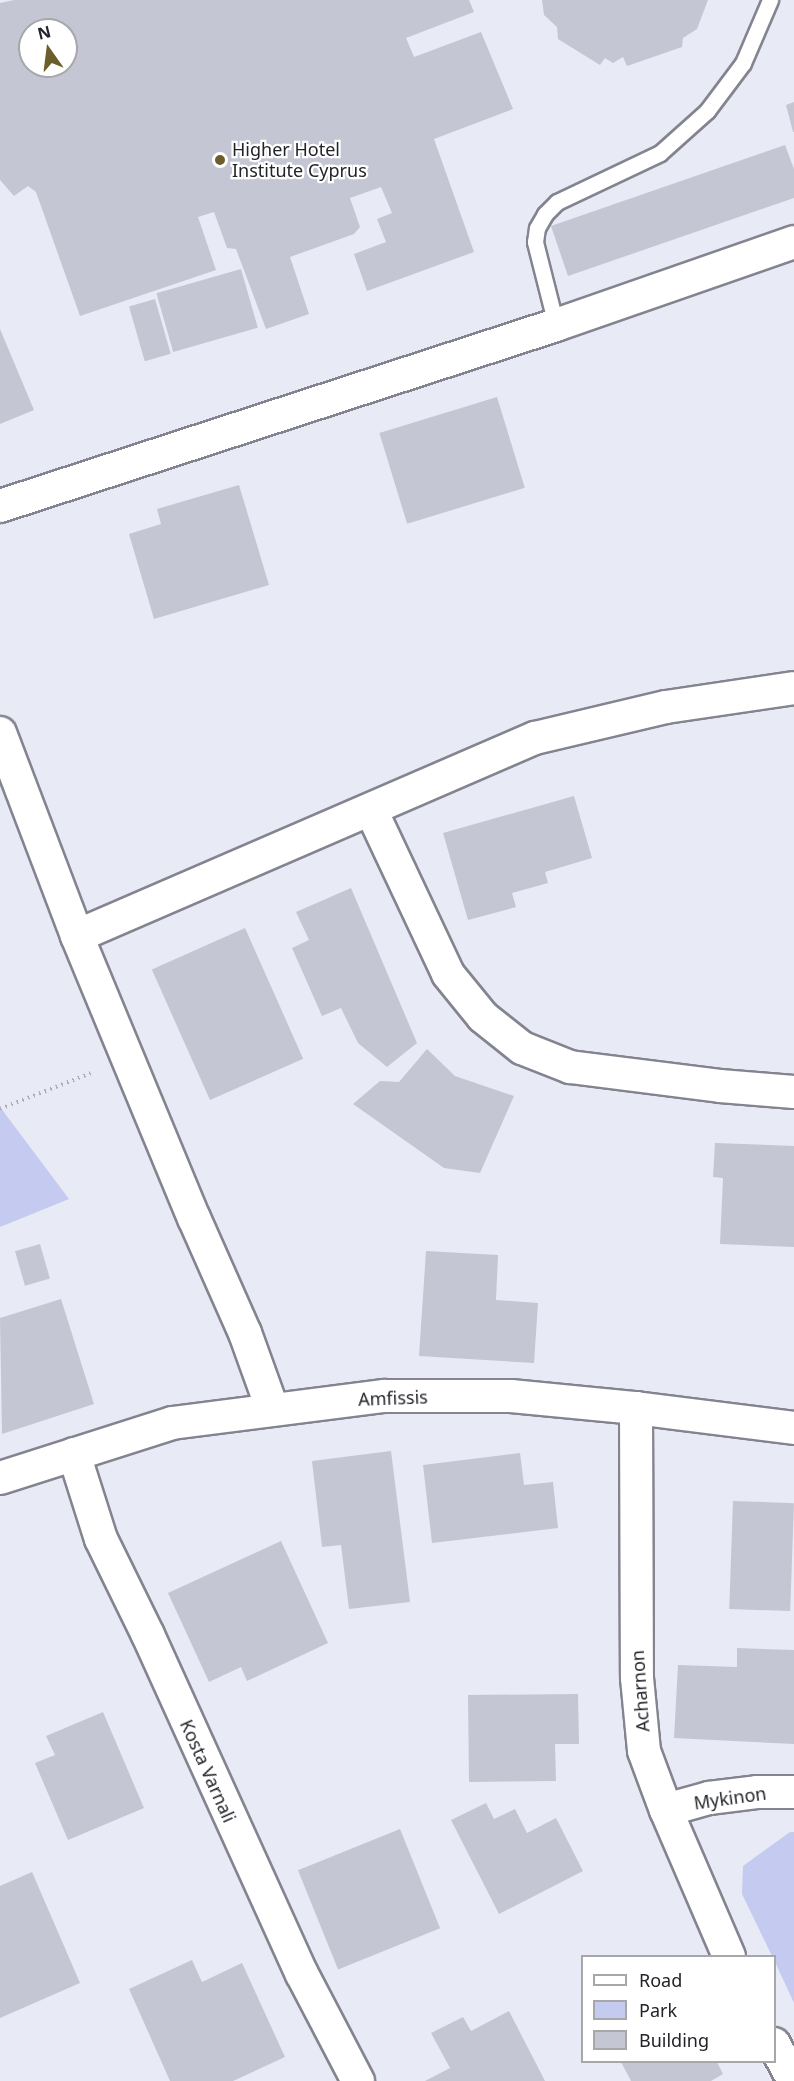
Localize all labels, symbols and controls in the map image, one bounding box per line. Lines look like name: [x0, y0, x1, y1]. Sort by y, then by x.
north arrow: [18, 18, 78, 78]
text: N: [35, 20, 53, 45]
place label: Higher Hotel Institute Cyprus: [232, 139, 367, 182]
marker: Higher Hotel Institute Cyprus: [213, 153, 227, 167]
street label: Amfissis: [358, 1386, 428, 1410]
street label: Acharnon: [626, 1649, 654, 1733]
street label: Kosta Varnali: [176, 1716, 240, 1826]
street label: Mykinon: [692, 1782, 768, 1814]
legend: [581, 1955, 776, 2063]
text: Road: [639, 1968, 682, 1992]
text: Park: [639, 1998, 677, 2022]
text: Building: [639, 2028, 709, 2052]

